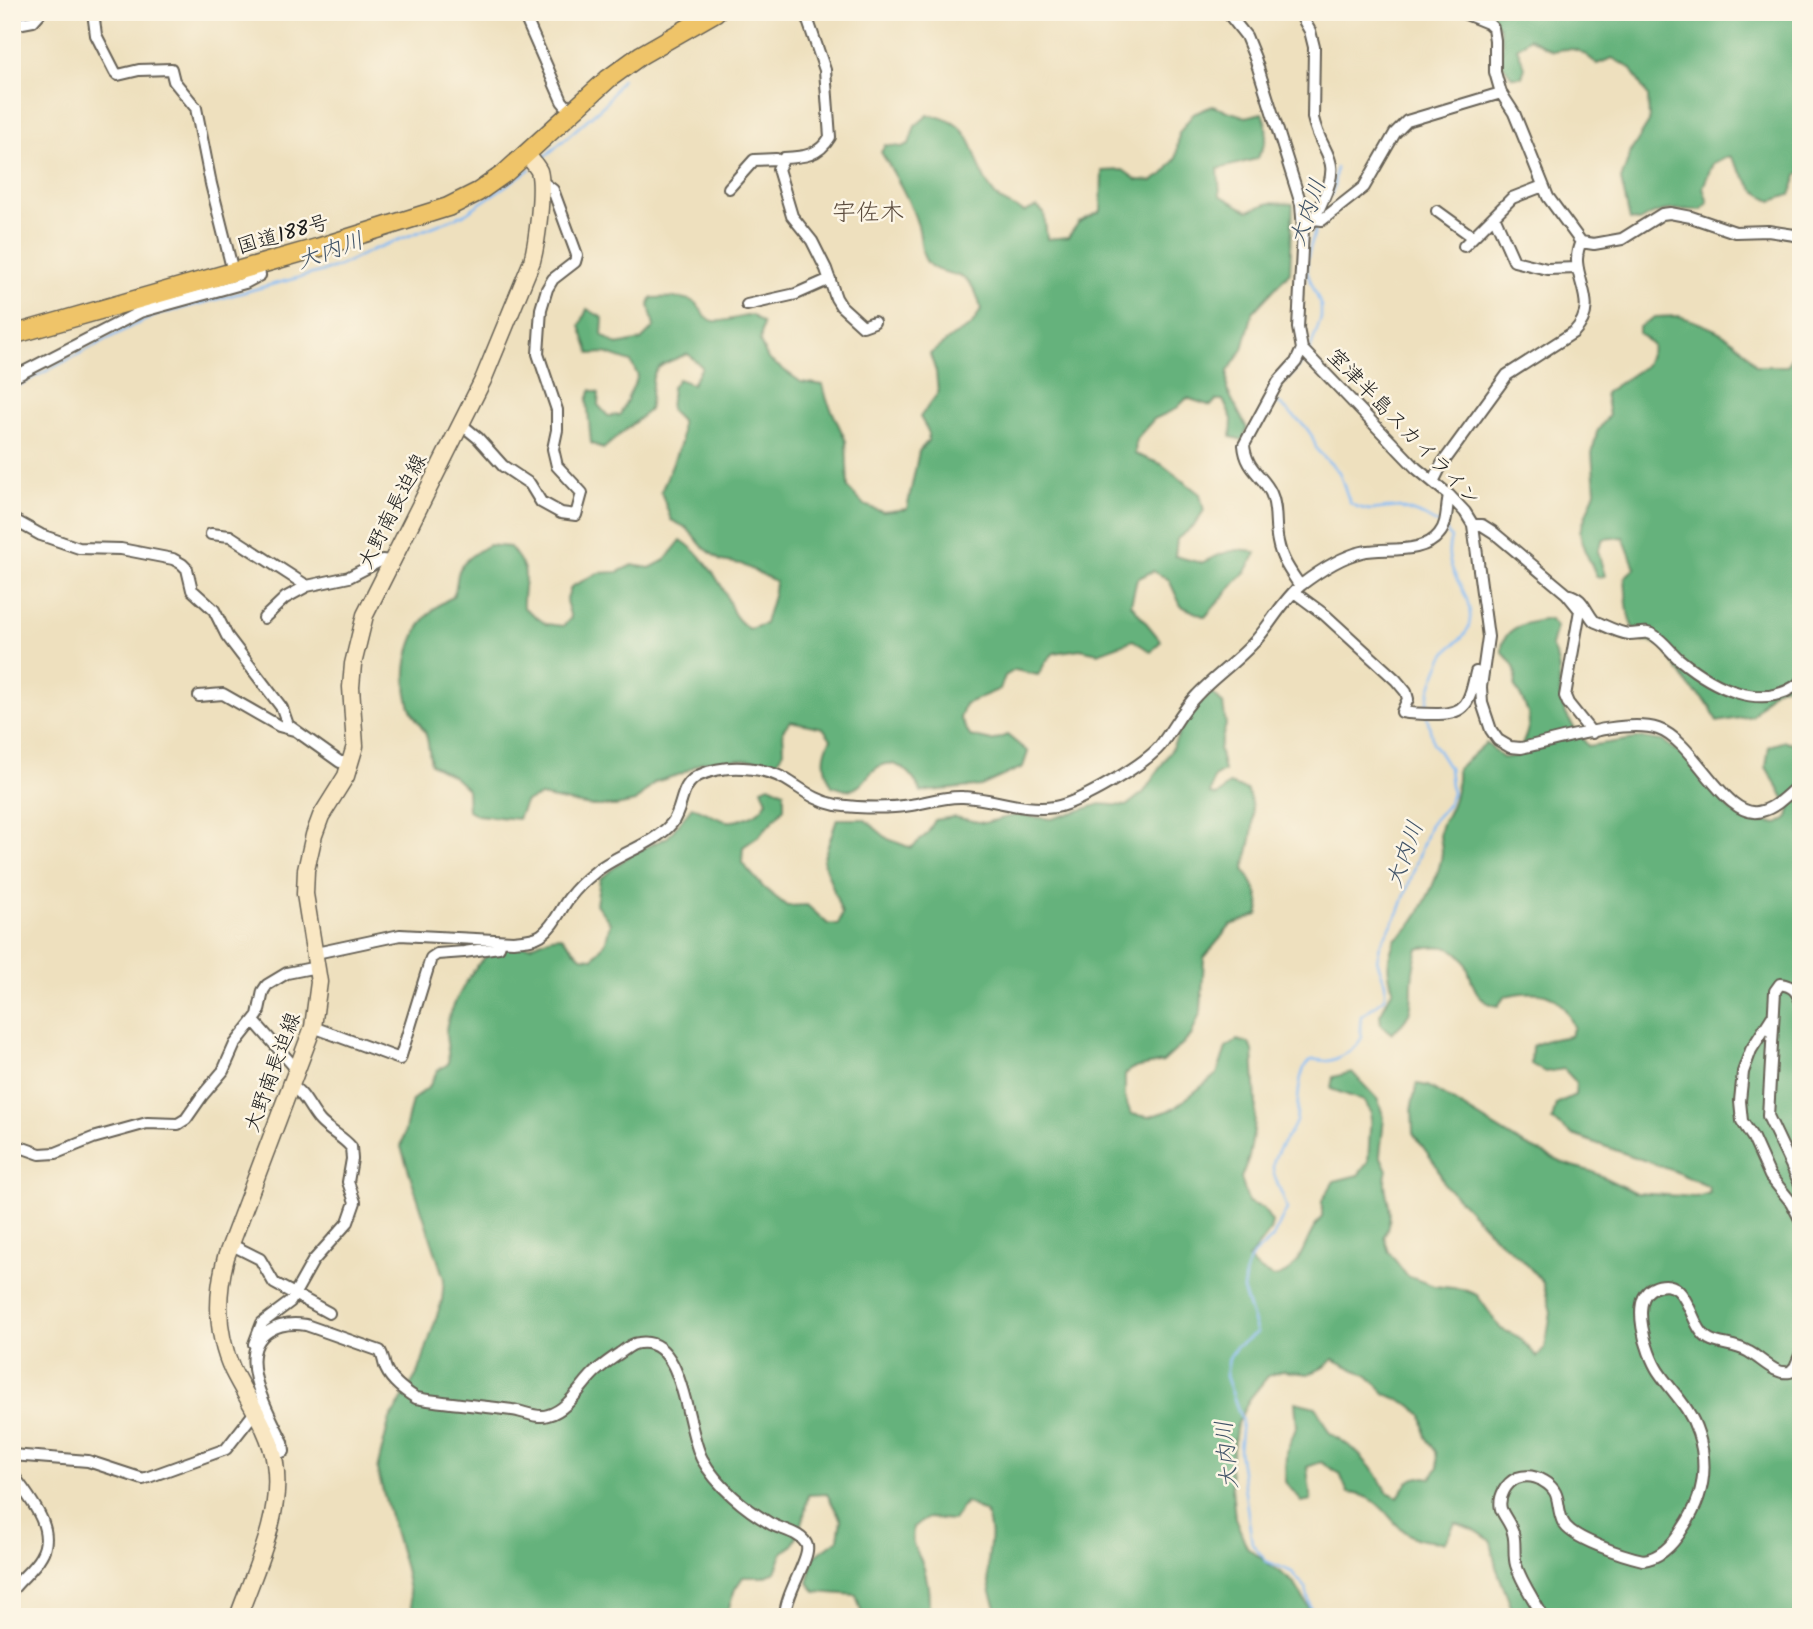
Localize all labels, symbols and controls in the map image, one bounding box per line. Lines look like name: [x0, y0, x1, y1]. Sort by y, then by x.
water label: 大内川: [1281, 174, 1337, 251]
district label: 宇佐木: [832, 194, 904, 233]
street label: 国道188号: [233, 207, 334, 264]
water label: 大内川: [292, 224, 369, 280]
street label: 室津半島スカイライン: [1318, 341, 1487, 515]
street label: 大野南長迫線: [350, 448, 437, 575]
water label: 大内川: [1377, 816, 1435, 893]
street label: 大野南長迫線: [236, 1008, 310, 1137]
water label: 大内川: [1207, 1419, 1249, 1491]

